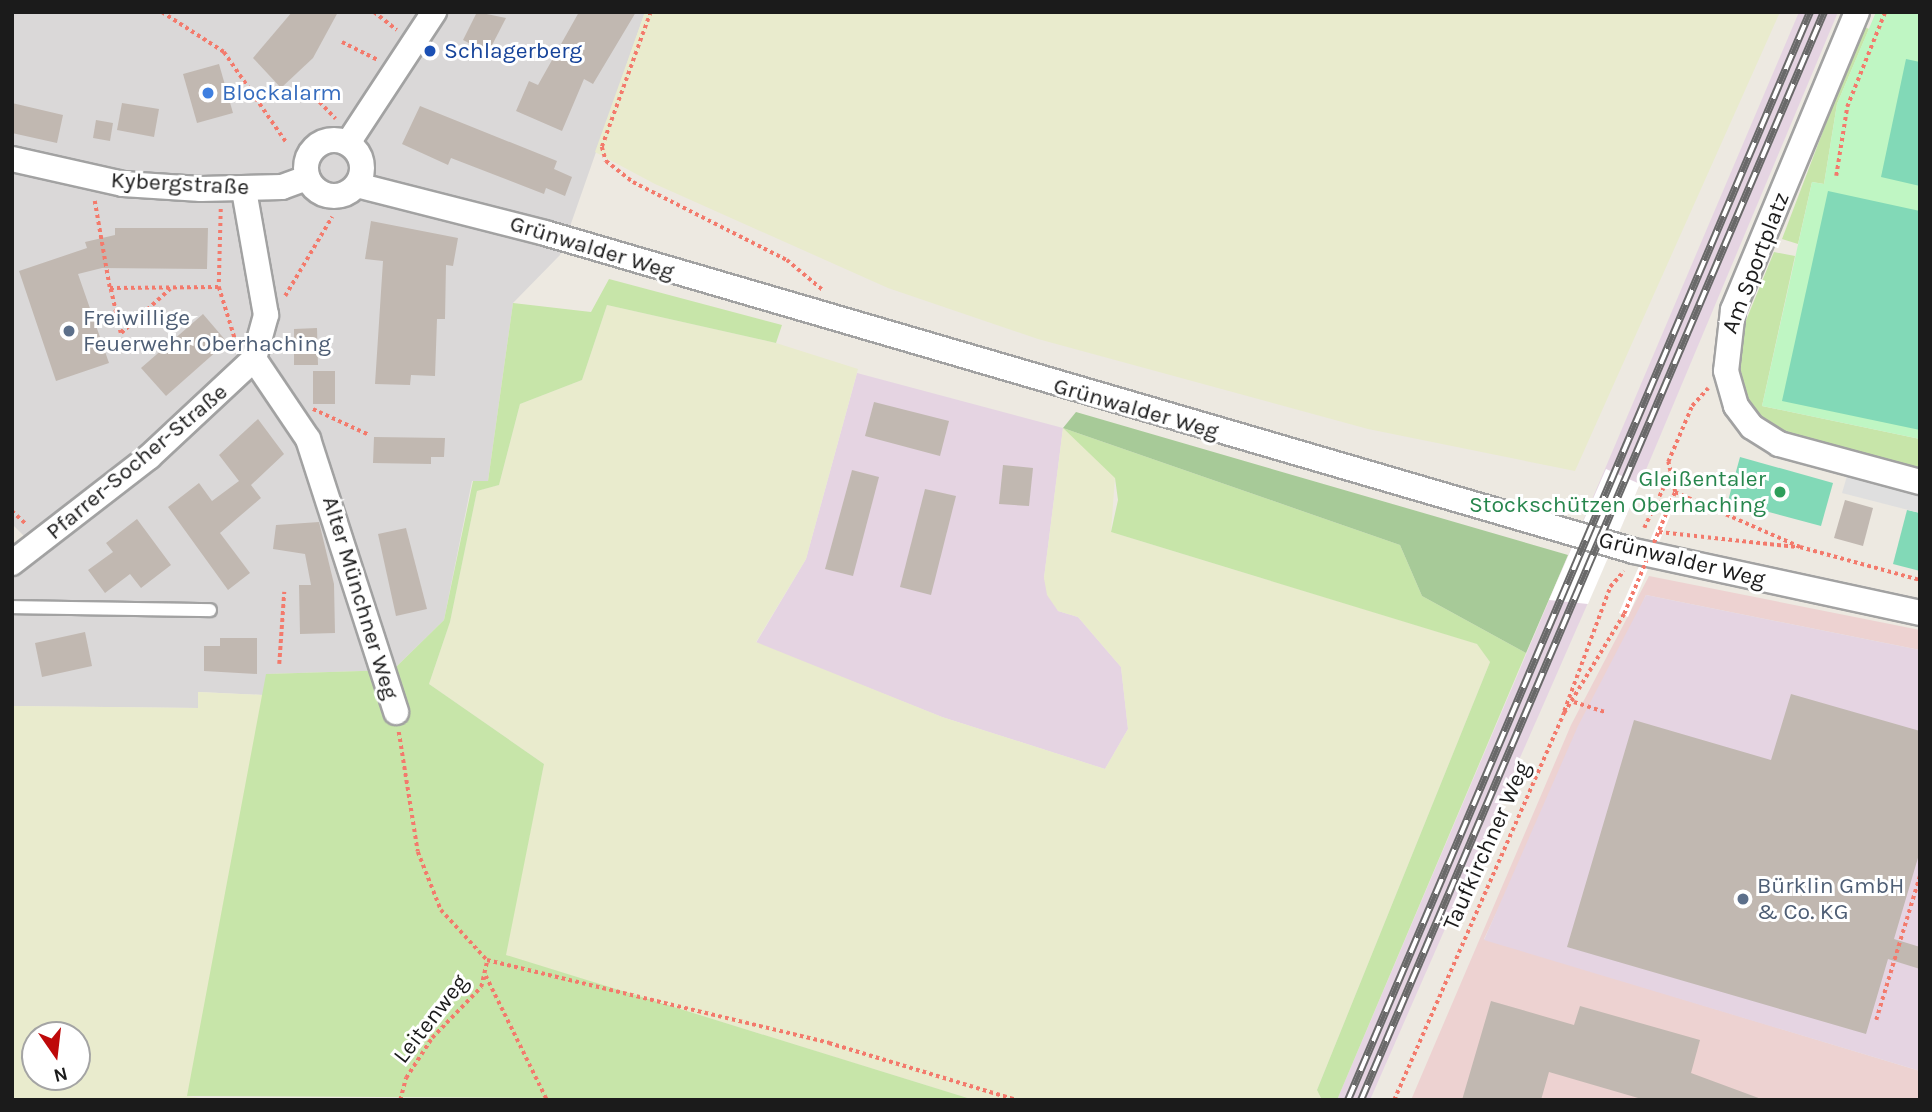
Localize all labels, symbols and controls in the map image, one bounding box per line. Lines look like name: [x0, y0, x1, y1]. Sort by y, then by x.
place label: Schlagerberg: [444, 37, 582, 65]
marker: Schlagerberg: [422, 43, 438, 59]
place label: Blockalarm: [222, 79, 342, 107]
marker: Blockalarm: [200, 85, 216, 101]
street label: Kybergstraße: [110, 167, 250, 201]
street label: Am Sportplatz: [1716, 188, 1796, 338]
street label: Grünwalder Weg: [506, 210, 678, 286]
place label: Freiwillige Feuerwehr Oberhaching: [83, 304, 331, 358]
marker: Freiwillige Feuerwehr Oberhaching: [61, 323, 77, 339]
street label: Grünwalder Weg: [1050, 372, 1222, 446]
street label: Pfarrer-Socher-Straße: [41, 378, 233, 546]
place label: Gleißentaler Stockschützen Oberhaching: [1469, 465, 1766, 519]
marker: Gleißentaler Stockschützen Oberhaching: [1772, 484, 1788, 500]
street label: Alter Münchner Weg: [316, 493, 404, 703]
street label: Grünwalder Weg: [1596, 526, 1768, 594]
street label: Taufkirchner Weg: [1437, 757, 1537, 935]
place label: Bürklin GmbH & Co. KG: [1757, 872, 1904, 926]
marker: Bürklin GmbH & Co. KG: [1735, 891, 1751, 907]
street label: Leitenweg: [388, 969, 474, 1069]
north arrow: [21, 1021, 91, 1091]
text: N: [51, 1062, 70, 1087]

